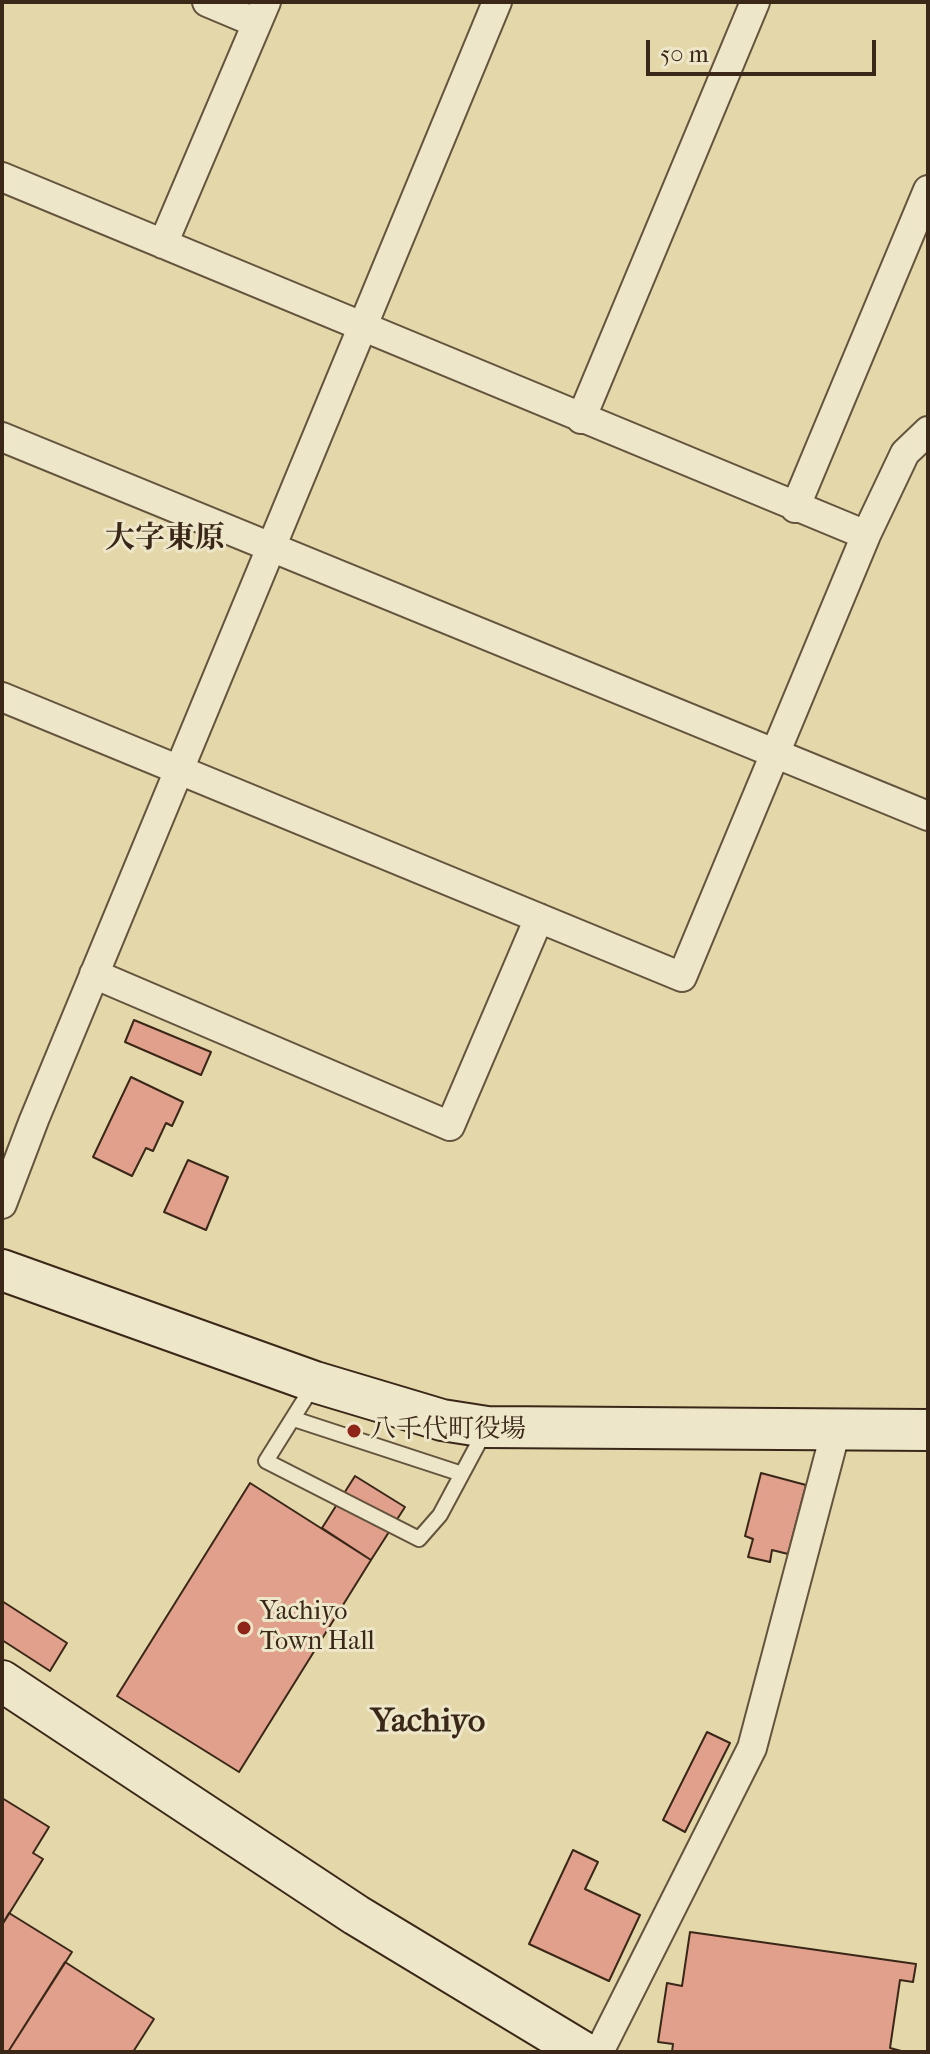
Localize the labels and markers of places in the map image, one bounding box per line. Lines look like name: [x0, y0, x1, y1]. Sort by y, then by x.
place label: 八千代町役場: [370, 1415, 526, 1447]
marker: 八千代町役場: [345, 1422, 363, 1440]
place label: Yachiyo Town Hall: [260, 1597, 375, 1658]
marker: Yachiyo Town Hall: [235, 1619, 253, 1637]

